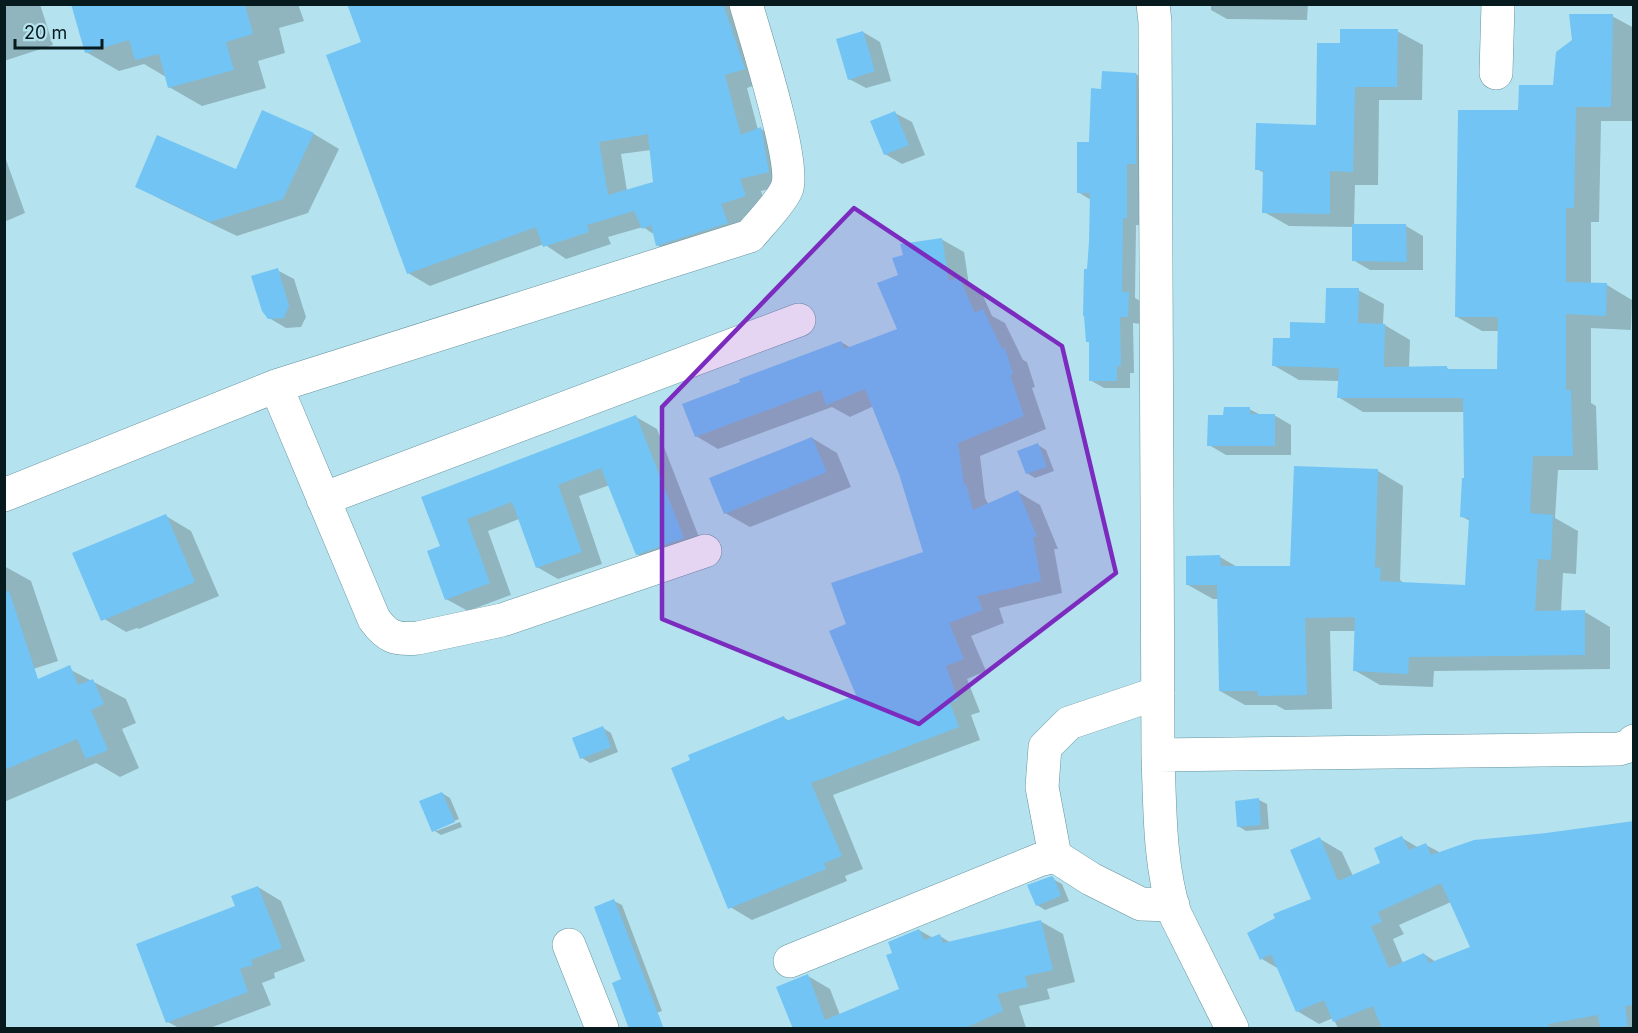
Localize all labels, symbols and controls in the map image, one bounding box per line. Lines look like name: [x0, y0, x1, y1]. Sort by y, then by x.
scale bar: [15, 12, 102, 50]
text: 20 m: [24, 22, 67, 43]

